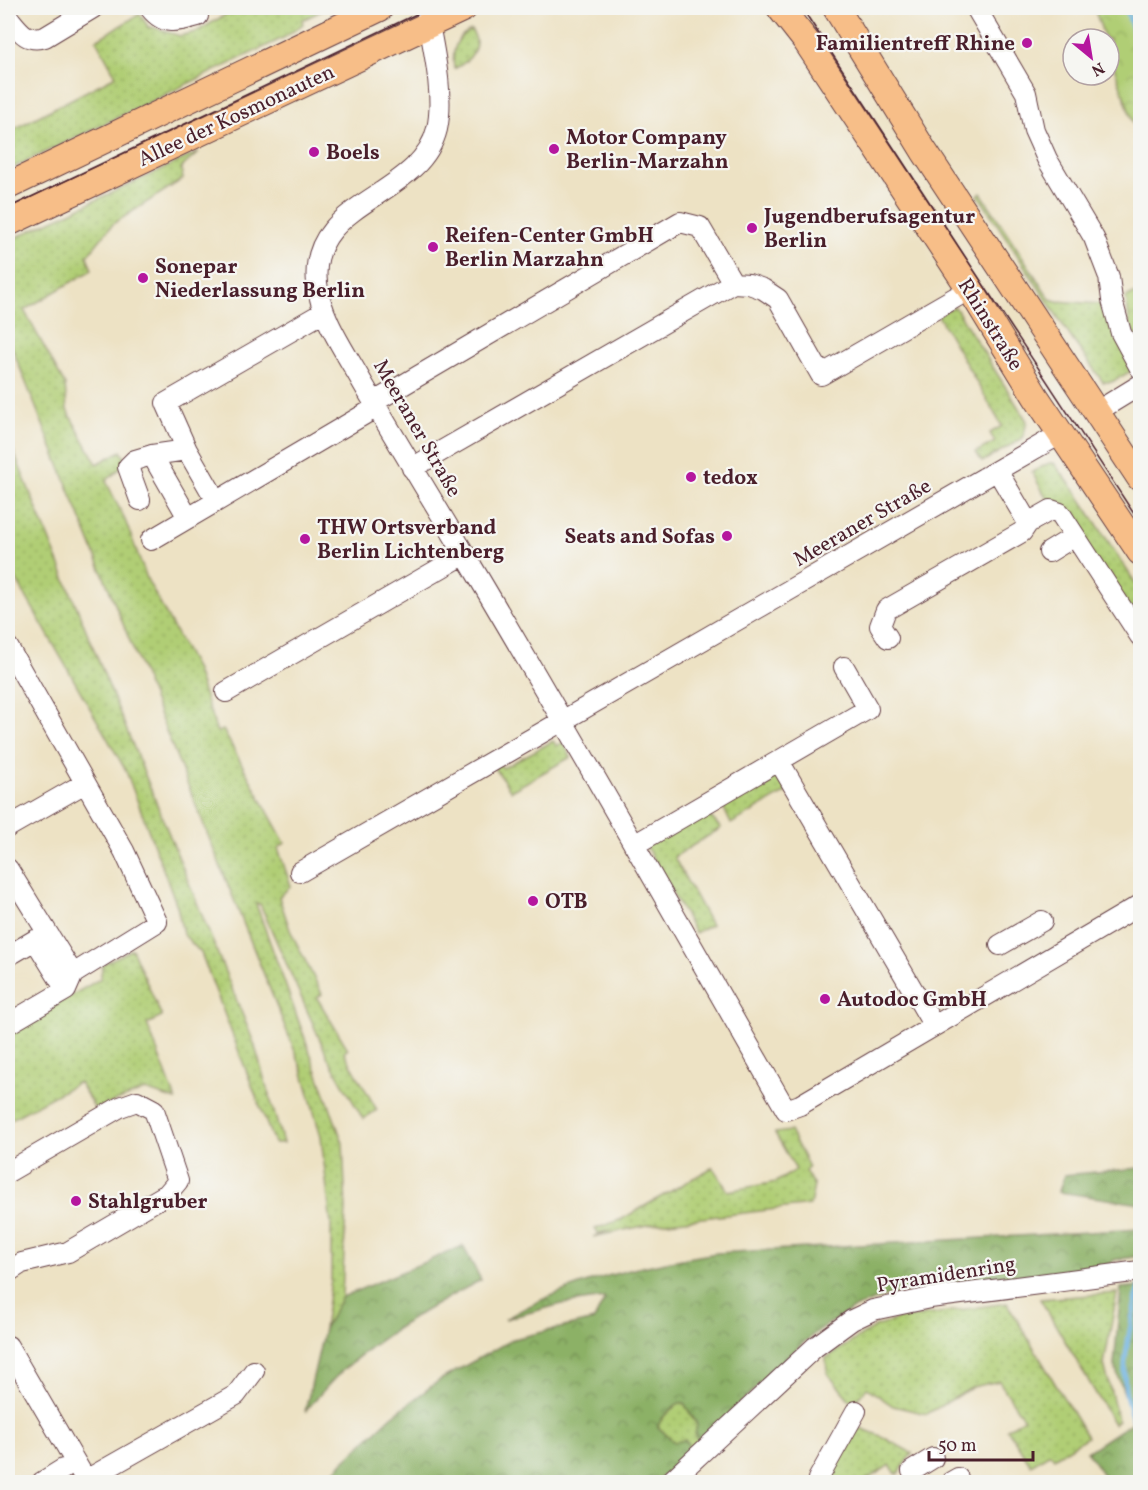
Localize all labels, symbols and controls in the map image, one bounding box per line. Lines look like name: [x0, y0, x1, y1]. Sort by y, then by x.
north arrow: [1061, 27, 1121, 87]
place label: Familientreff Rhine: [816, 30, 1015, 59]
marker: Familientreff Rhine: [1020, 36, 1034, 50]
text: N: [1087, 56, 1108, 81]
street label: Allee der Kosmonauten: [134, 58, 340, 175]
place label: Motor Company Berlin-Marzahn: [566, 124, 729, 177]
place label: Boels: [326, 139, 380, 168]
marker: Motor Company Berlin-Marzahn: [547, 142, 561, 156]
marker: Boels: [307, 145, 321, 159]
place label: Jugendberufsagentur Berlin: [763, 203, 975, 256]
marker: Jugendberufsagentur Berlin: [745, 221, 759, 235]
place label: Reifen-Center GmbH Berlin Marzahn: [445, 222, 654, 275]
marker: Reifen-Center GmbH Berlin Marzahn: [426, 240, 440, 254]
place label: Sonepar Niederlassung Berlin: [155, 253, 365, 306]
marker: Sonepar Niederlassung Berlin: [136, 271, 150, 285]
street label: Rhinstraße: [950, 273, 1030, 377]
street label: Meeraner Straße: [366, 355, 468, 503]
place label: tedox: [703, 464, 758, 493]
marker: tedox: [684, 470, 698, 484]
street label: Meeraner Straße: [789, 472, 937, 574]
place label: THW Ortsverband Berlin Lichtenberg: [317, 514, 504, 567]
place label: Seats and Sofas: [564, 523, 715, 552]
marker: Seats and Sofas: [720, 529, 734, 543]
marker: THW Ortsverband Berlin Lichtenberg: [298, 532, 312, 546]
place label: OTB: [545, 888, 588, 917]
marker: OTB: [526, 894, 540, 908]
place label: Autodoc GmbH: [837, 986, 987, 1015]
marker: Autodoc GmbH: [818, 992, 832, 1006]
place label: Stahlgruber: [88, 1188, 208, 1217]
marker: Stahlgruber: [69, 1194, 83, 1208]
street label: Pyramidenring: [875, 1250, 1018, 1301]
scale bar: [929, 1424, 1032, 1462]
text: 50 m: [938, 1434, 977, 1459]

